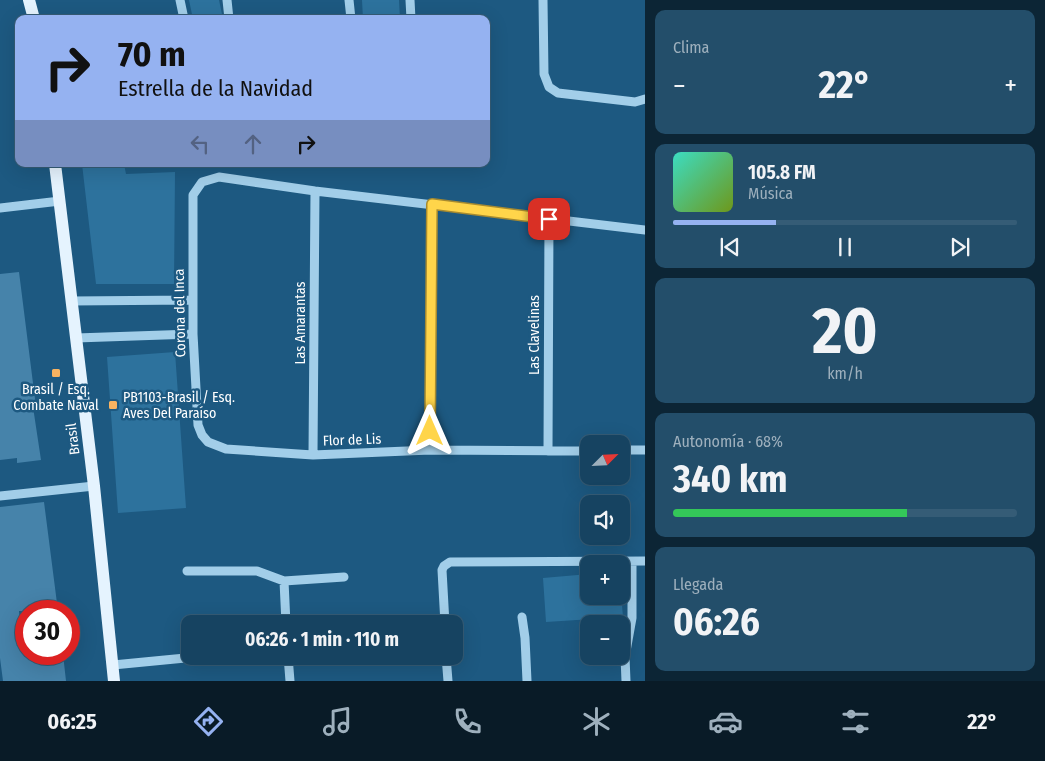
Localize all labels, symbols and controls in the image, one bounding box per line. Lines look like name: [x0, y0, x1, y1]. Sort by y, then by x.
text: 70 m: [118, 33, 186, 75]
icon: right: [35, 35, 100, 100]
text: Clima: [673, 38, 709, 57]
text: 22°: [818, 62, 871, 108]
text: −: [673, 69, 686, 102]
text: +: [1004, 69, 1017, 102]
text: Estrella de la Navidad: [118, 75, 313, 102]
icon: left: [186, 130, 214, 158]
icon: ahead: [239, 130, 267, 158]
icon: right: [292, 130, 320, 158]
text: 105.8 FM: [748, 161, 816, 184]
text: Música: [748, 184, 793, 203]
pin: [528, 198, 570, 240]
icon: arrive: [535, 205, 563, 233]
icon: previous: [716, 233, 744, 261]
icon: pause: [831, 233, 859, 261]
icon: next: [946, 233, 974, 261]
street label: Corona del Inca: [171, 268, 189, 358]
street label: Las Amarantas: [292, 281, 309, 365]
text: 20: [812, 292, 878, 370]
street label: Las Clavelinas: [526, 295, 543, 375]
text: km/h: [827, 364, 863, 383]
marker: Brasil / Esq. Combate Naval: [50, 367, 62, 379]
place label: Brasil / Esq. Combate Naval: [13, 381, 99, 414]
place label: PB1103-Brasil / Esq. Aves Del Paraíso: [123, 389, 235, 422]
marker: PB1103-Brasil / Esq. Aves Del Paraíso: [107, 399, 119, 411]
position arrow: [403, 404, 455, 456]
street label: Brasil: [63, 422, 83, 456]
street label: Flor de Lis: [322, 430, 382, 450]
text: Autonomía · 68%: [673, 432, 783, 451]
north arrow: [580, 435, 630, 485]
map controls: [580, 435, 630, 665]
text: 340 km: [673, 456, 787, 502]
button: sound: [580, 495, 630, 545]
button: +: [580, 555, 630, 605]
text: Llegada: [673, 575, 723, 594]
text: 06:26: [673, 599, 760, 645]
speed limit sign: 30: [15, 600, 80, 665]
button: −: [580, 615, 630, 665]
text: 06:26 · 1 min · 110 m: [245, 628, 399, 651]
icon: directions: [191, 704, 226, 739]
icon: music: [320, 704, 355, 739]
icon: phone: [450, 704, 485, 739]
icon: climate: [579, 704, 614, 739]
icon: car: [708, 704, 743, 739]
icon: filters: [838, 704, 873, 739]
text: 06:25: [47, 708, 97, 735]
text: 22°: [967, 708, 998, 735]

